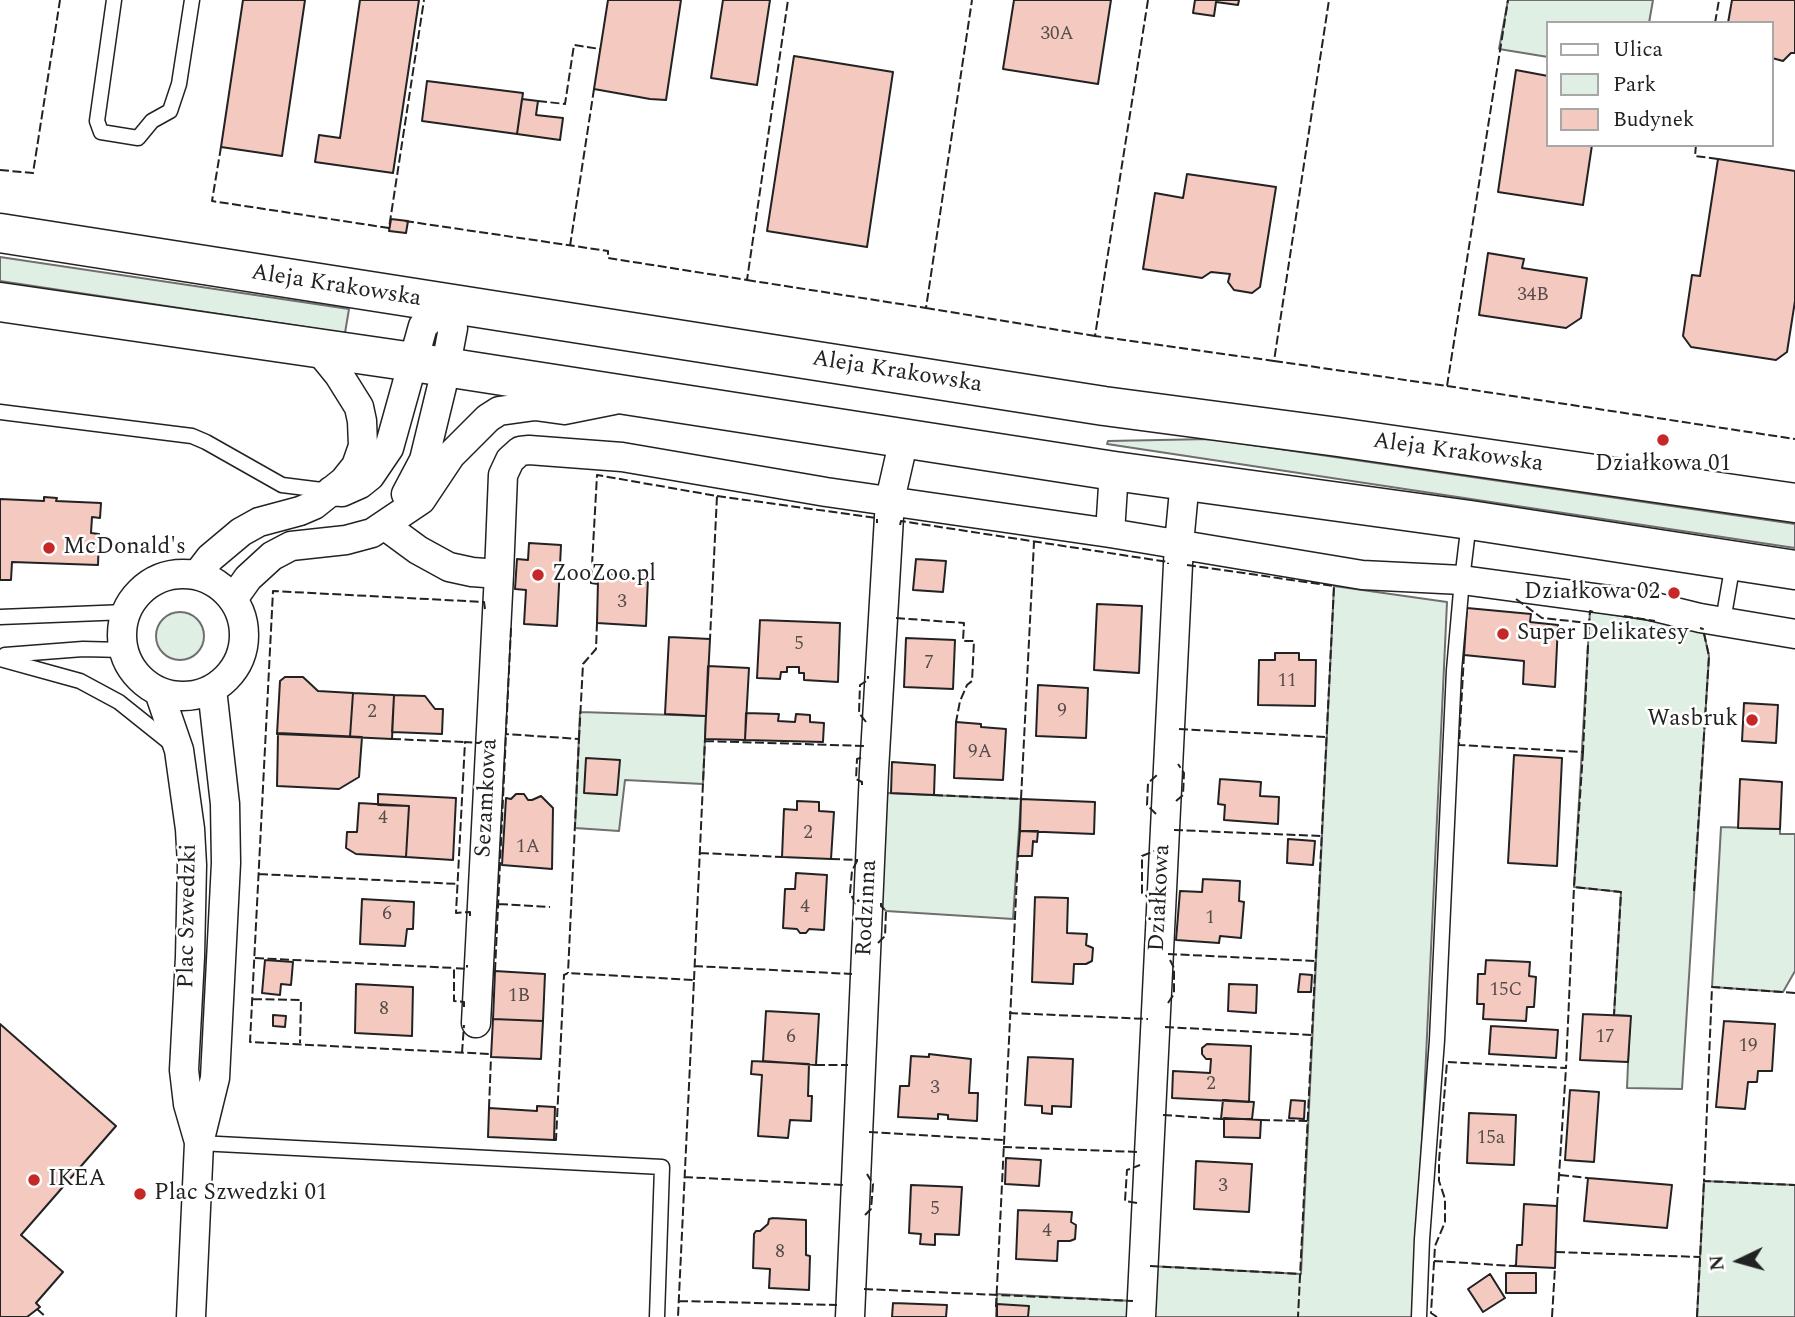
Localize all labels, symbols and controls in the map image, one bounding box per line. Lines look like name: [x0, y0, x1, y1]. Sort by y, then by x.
legend: [1546, 21, 1774, 147]
house number: 30A: [1040, 24, 1074, 46]
text: Ulica: [1613, 34, 1663, 66]
text: Park: [1613, 69, 1656, 101]
text: Budynek: [1613, 104, 1695, 136]
street label: Aleja Krakowska: [249, 260, 423, 314]
house number: 34B: [1517, 285, 1549, 307]
street label: Aleja Krakowska: [810, 346, 984, 400]
street label: Aleja Krakowska: [1371, 428, 1545, 480]
marker: Działkowa 01: [1655, 432, 1671, 448]
place label: Działkowa 01: [1595, 451, 1731, 479]
place label: McDonald's: [63, 534, 186, 562]
marker: McDonald's: [41, 540, 57, 556]
place label: ZooZoo.pl: [552, 561, 656, 589]
marker: ZooZoo.pl: [530, 567, 546, 583]
place label: Działkowa 02: [1524, 579, 1660, 607]
marker: Działkowa 02: [1666, 585, 1682, 601]
house number: 3: [617, 592, 627, 614]
place label: Super Delikatesy: [1517, 620, 1688, 648]
marker: Super Delikatesy: [1495, 626, 1511, 642]
house number: 5: [794, 634, 804, 656]
house number: 7: [924, 653, 934, 675]
house number: 11: [1278, 671, 1296, 693]
house number: 9: [1057, 701, 1067, 723]
house number: 2: [367, 702, 377, 724]
place label: Wasbruk: [1647, 706, 1738, 734]
marker: Wasbruk: [1744, 712, 1760, 728]
street label: Sezamkowa: [471, 738, 505, 858]
house number: 9A: [968, 742, 992, 764]
house number: 4: [378, 808, 388, 830]
house number: 2: [803, 823, 813, 845]
house number: 1A: [516, 837, 540, 859]
street label: Plac Szwedzki: [174, 843, 204, 989]
street label: Działkowa: [1144, 844, 1178, 952]
street label: Rodzinna: [852, 859, 884, 957]
house number: 4: [800, 897, 810, 919]
house number: 6: [382, 904, 392, 926]
house number: 1: [1205, 908, 1215, 930]
house number: 15C: [1490, 980, 1522, 1002]
house number: 1B: [508, 986, 530, 1008]
house number: 8: [379, 999, 389, 1021]
house number: 6: [786, 1027, 796, 1049]
house number: 17: [1596, 1027, 1614, 1049]
house number: 19: [1739, 1036, 1757, 1058]
house number: 2: [1206, 1074, 1216, 1096]
house number: 3: [930, 1078, 940, 1100]
house number: 15a: [1477, 1128, 1505, 1150]
place label: IKEA: [48, 1166, 106, 1194]
marker: IKEA: [26, 1172, 42, 1188]
house number: 3: [1218, 1176, 1228, 1198]
place label: Plac Szwedzki 01: [154, 1180, 327, 1208]
marker: Plac Szwedzki 01: [132, 1186, 148, 1202]
house number: 5: [930, 1199, 940, 1221]
house number: 4: [1042, 1221, 1052, 1243]
north arrow: [1704, 1226, 1774, 1296]
house number: 8: [775, 1242, 785, 1264]
text: N: [1702, 1254, 1733, 1272]

